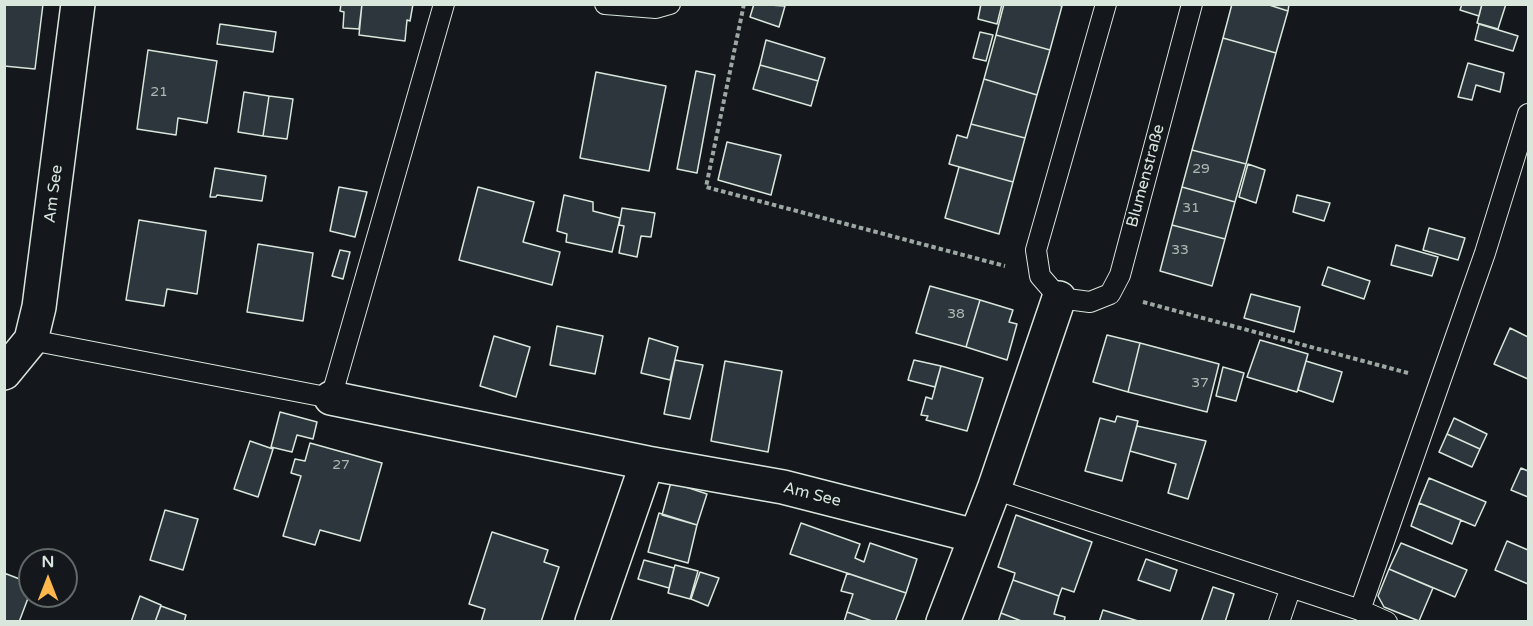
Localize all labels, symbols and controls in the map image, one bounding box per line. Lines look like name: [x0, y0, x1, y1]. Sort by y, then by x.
house number: 21: [150, 84, 168, 100]
street label: Blumenstraße: [1123, 122, 1169, 230]
house number: 29: [1192, 161, 1210, 177]
street label: Am See: [41, 164, 67, 224]
house number: 31: [1182, 200, 1200, 216]
house number: 33: [1171, 242, 1189, 258]
house number: 38: [947, 306, 965, 322]
house number: 37: [1191, 375, 1209, 391]
house number: 27: [332, 457, 350, 473]
street label: Am See: [781, 479, 843, 511]
north arrow: [18, 548, 78, 608]
text: N: [42, 552, 54, 572]

